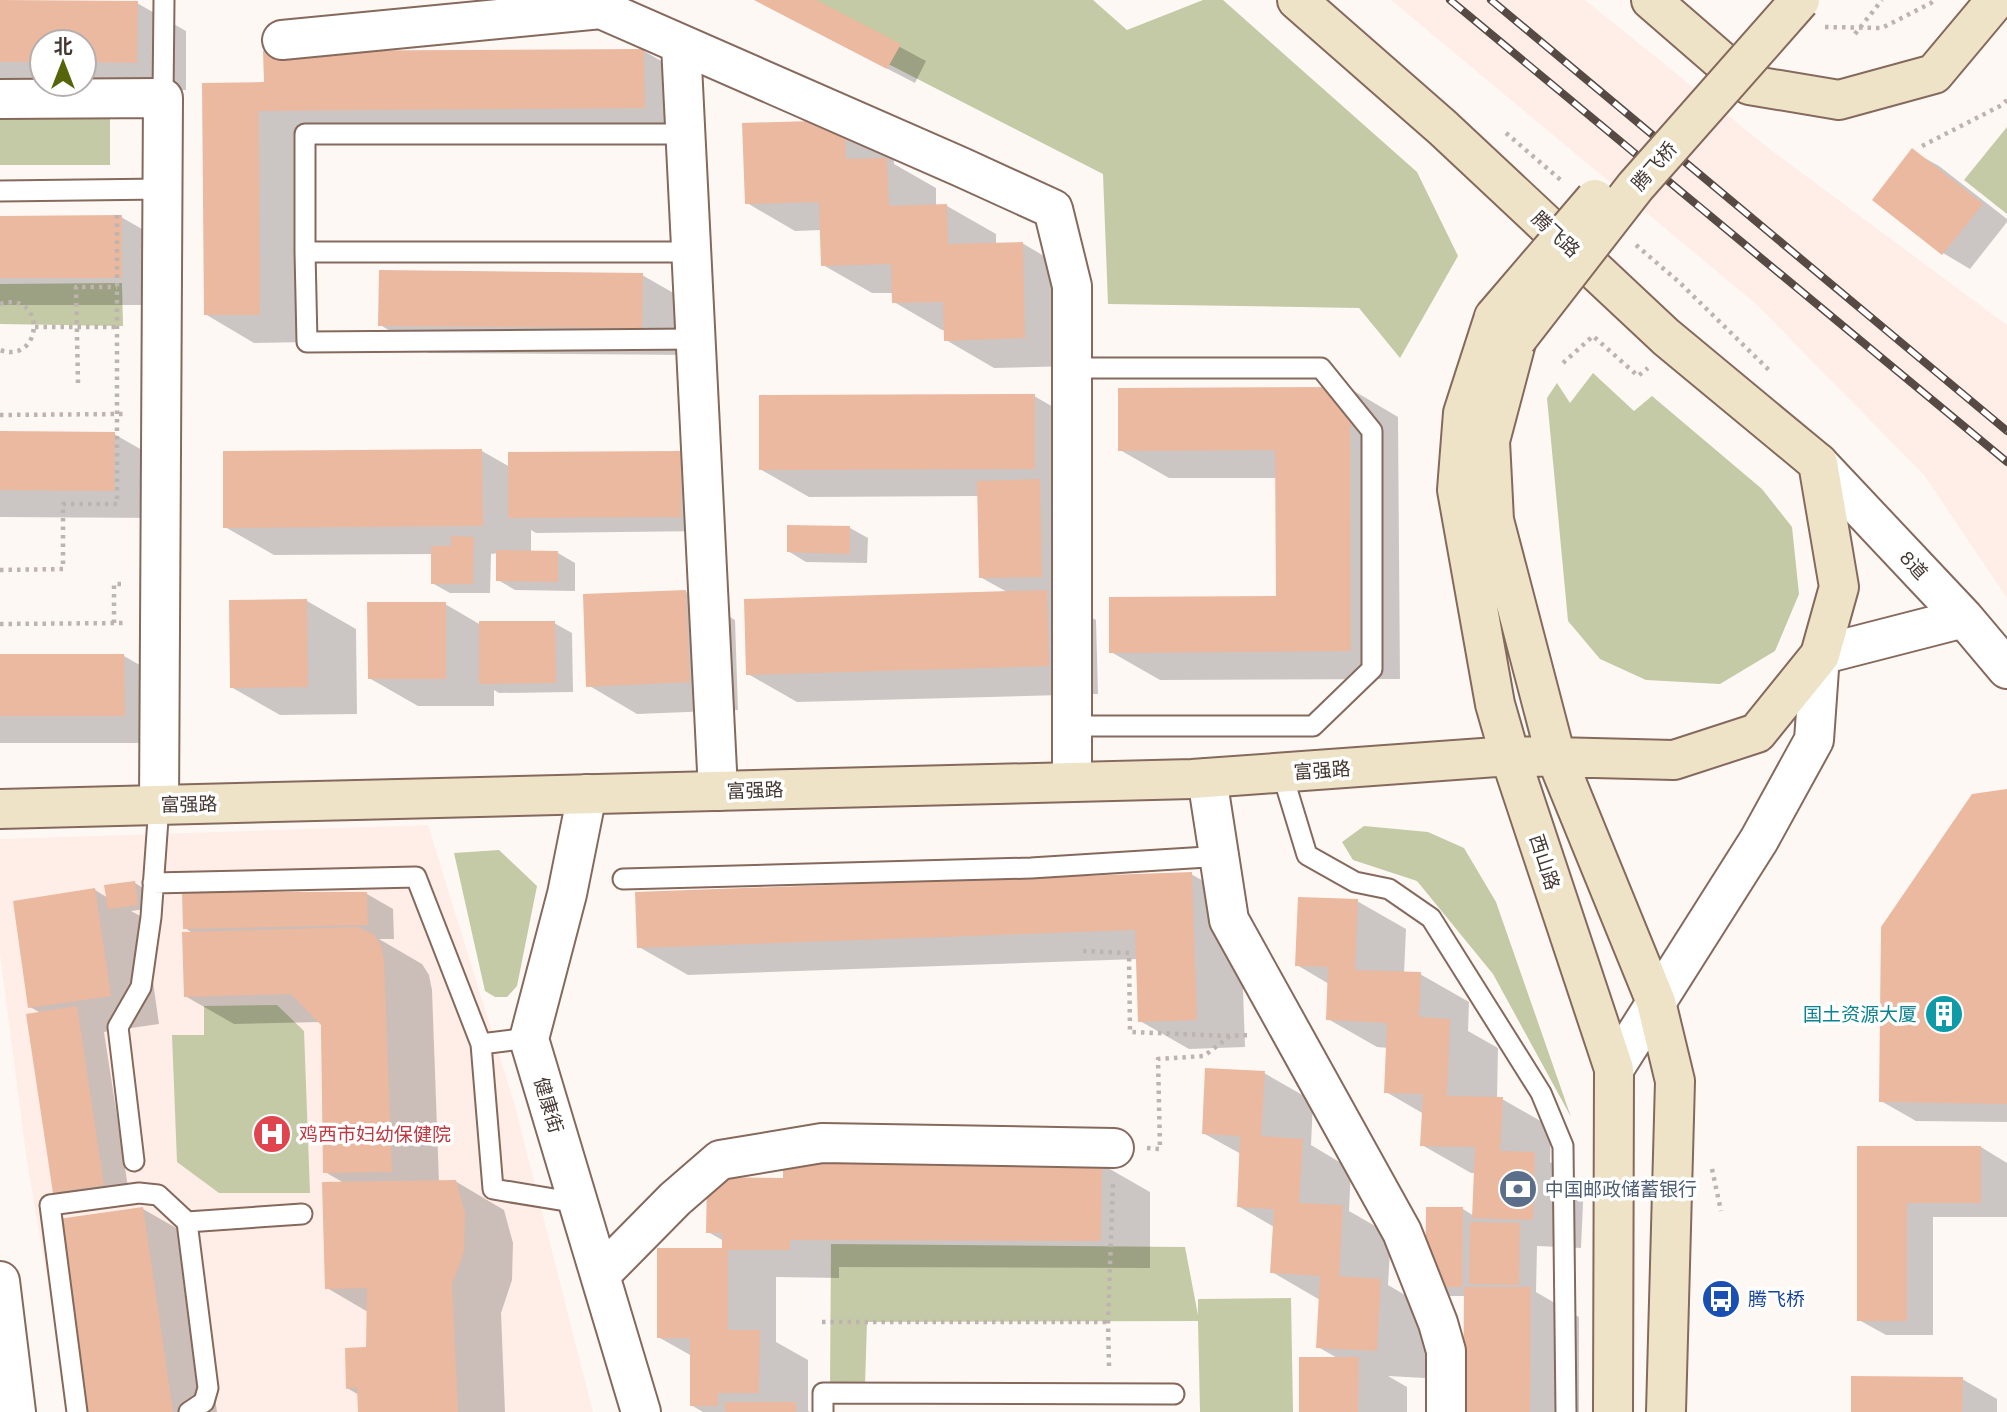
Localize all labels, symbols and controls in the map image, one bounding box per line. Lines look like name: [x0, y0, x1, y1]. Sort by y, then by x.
north arrow: [28, 28, 98, 98]
text: 北: [53, 34, 73, 57]
street label: 腾飞桥: [1626, 137, 1681, 195]
street label: 腾飞路: [1528, 206, 1585, 261]
street label: 8道: [1896, 546, 1933, 584]
street label: 富强路: [1293, 756, 1351, 783]
street label: 富强路: [726, 777, 784, 802]
street label: 富强路: [160, 792, 218, 815]
street label: 西山路: [1526, 831, 1565, 893]
building icon: 国土资源大厦: [1923, 993, 1965, 1035]
place label: 国土资源大厦: [1803, 1002, 1917, 1025]
street label: 健康街: [530, 1074, 569, 1135]
hospital icon: 鸡西市妇幼保健院: [251, 1113, 293, 1155]
place label: 鸡西市妇幼保健院: [299, 1122, 451, 1145]
bank icon: 中国邮政储蓄银行: [1497, 1168, 1539, 1210]
place label: 中国邮政储蓄银行: [1545, 1177, 1697, 1200]
bus stop icon: 腾飞桥: [1700, 1278, 1742, 1320]
place label: 腾飞桥: [1748, 1287, 1805, 1310]

